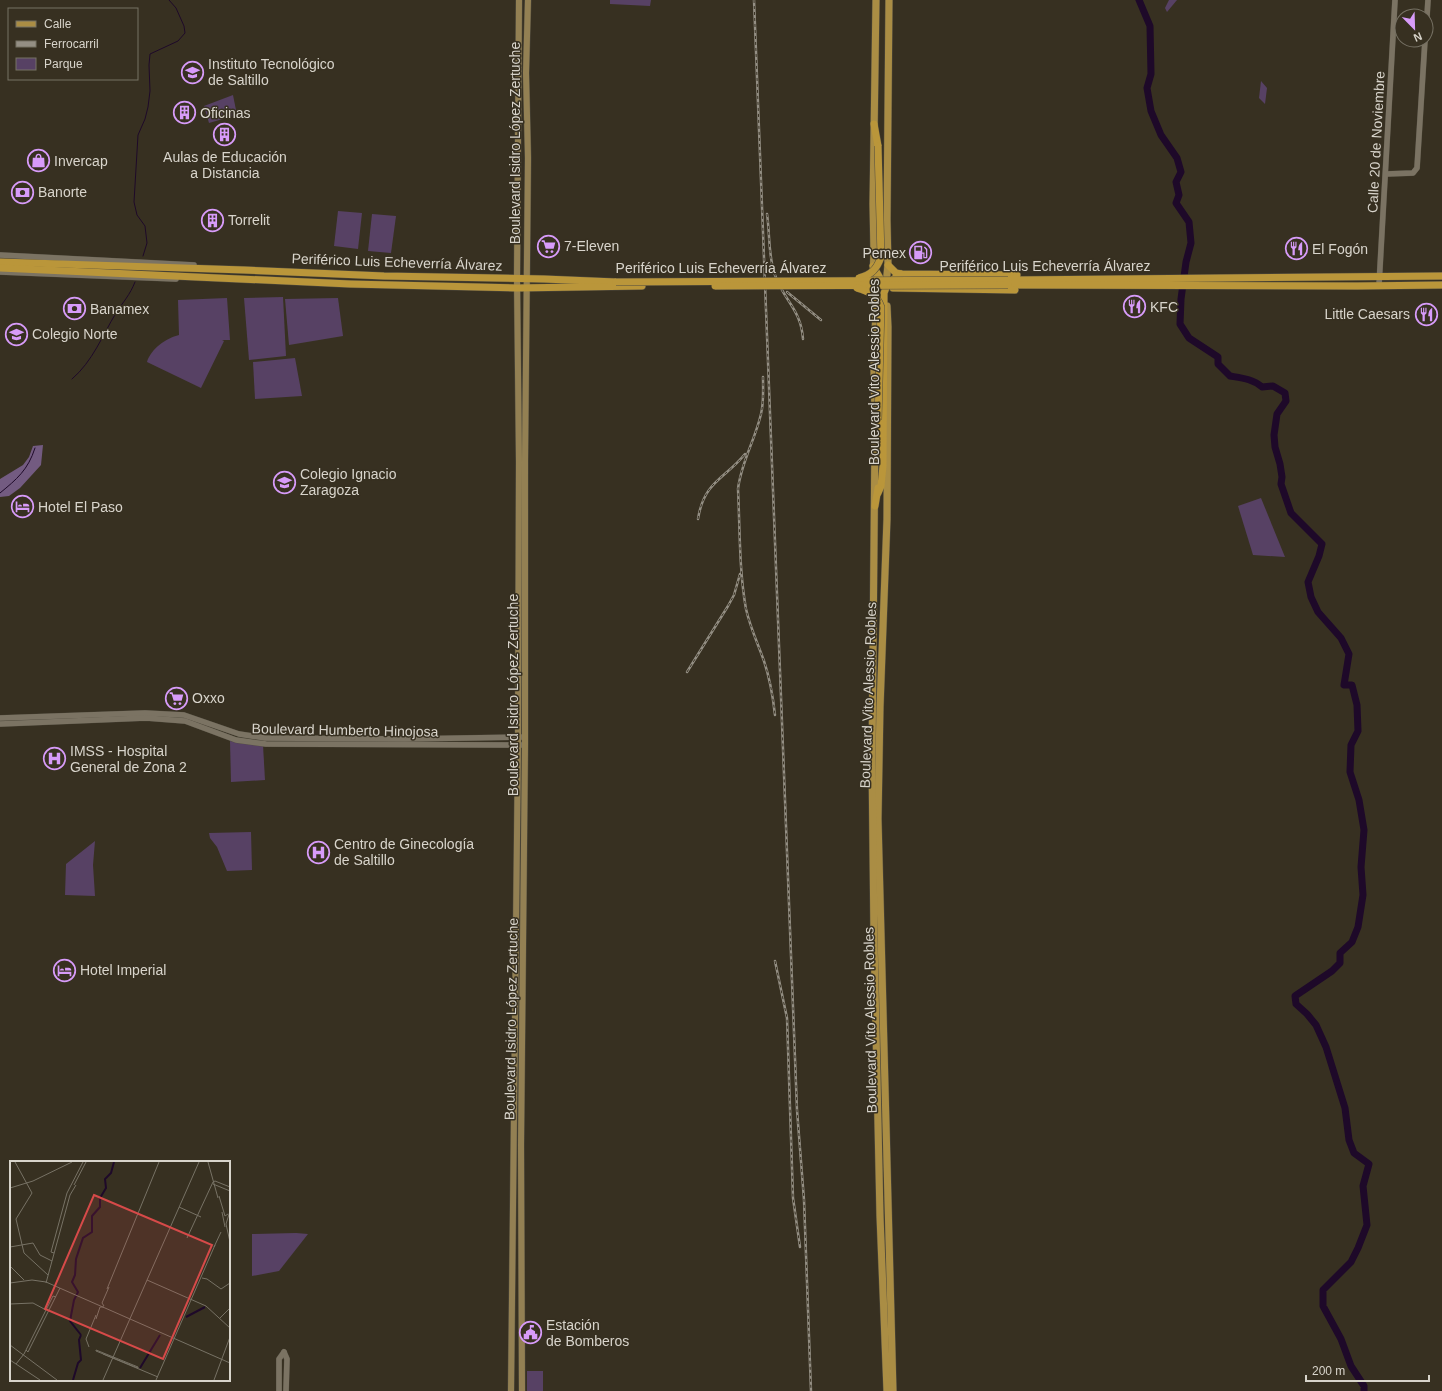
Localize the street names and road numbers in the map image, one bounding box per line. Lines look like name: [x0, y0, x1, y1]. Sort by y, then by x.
street label: Boulevard Isidro López Zertuche: [507, 42, 523, 244]
street label: Calle 20 de Noviembre: [1364, 70, 1388, 214]
street label: Periférico Luis Echeverría Álvarez: [291, 250, 503, 274]
street label: Periférico Luis Echeverría Álvarez: [940, 258, 1150, 274]
street label: Periférico Luis Echeverría Álvarez: [616, 260, 826, 276]
street label: Boulevard Vito Alessio Robles: [866, 279, 882, 465]
street label: Boulevard Isidro López Zertuche: [505, 594, 521, 796]
street label: Boulevard Vito Alessio Robles: [857, 602, 879, 788]
street label: Boulevard Humberto Hinojosa: [251, 720, 439, 740]
street label: Boulevard Isidro López Zertuche: [501, 917, 521, 1120]
street label: Boulevard Vito Alessio Robles: [860, 927, 880, 1113]

